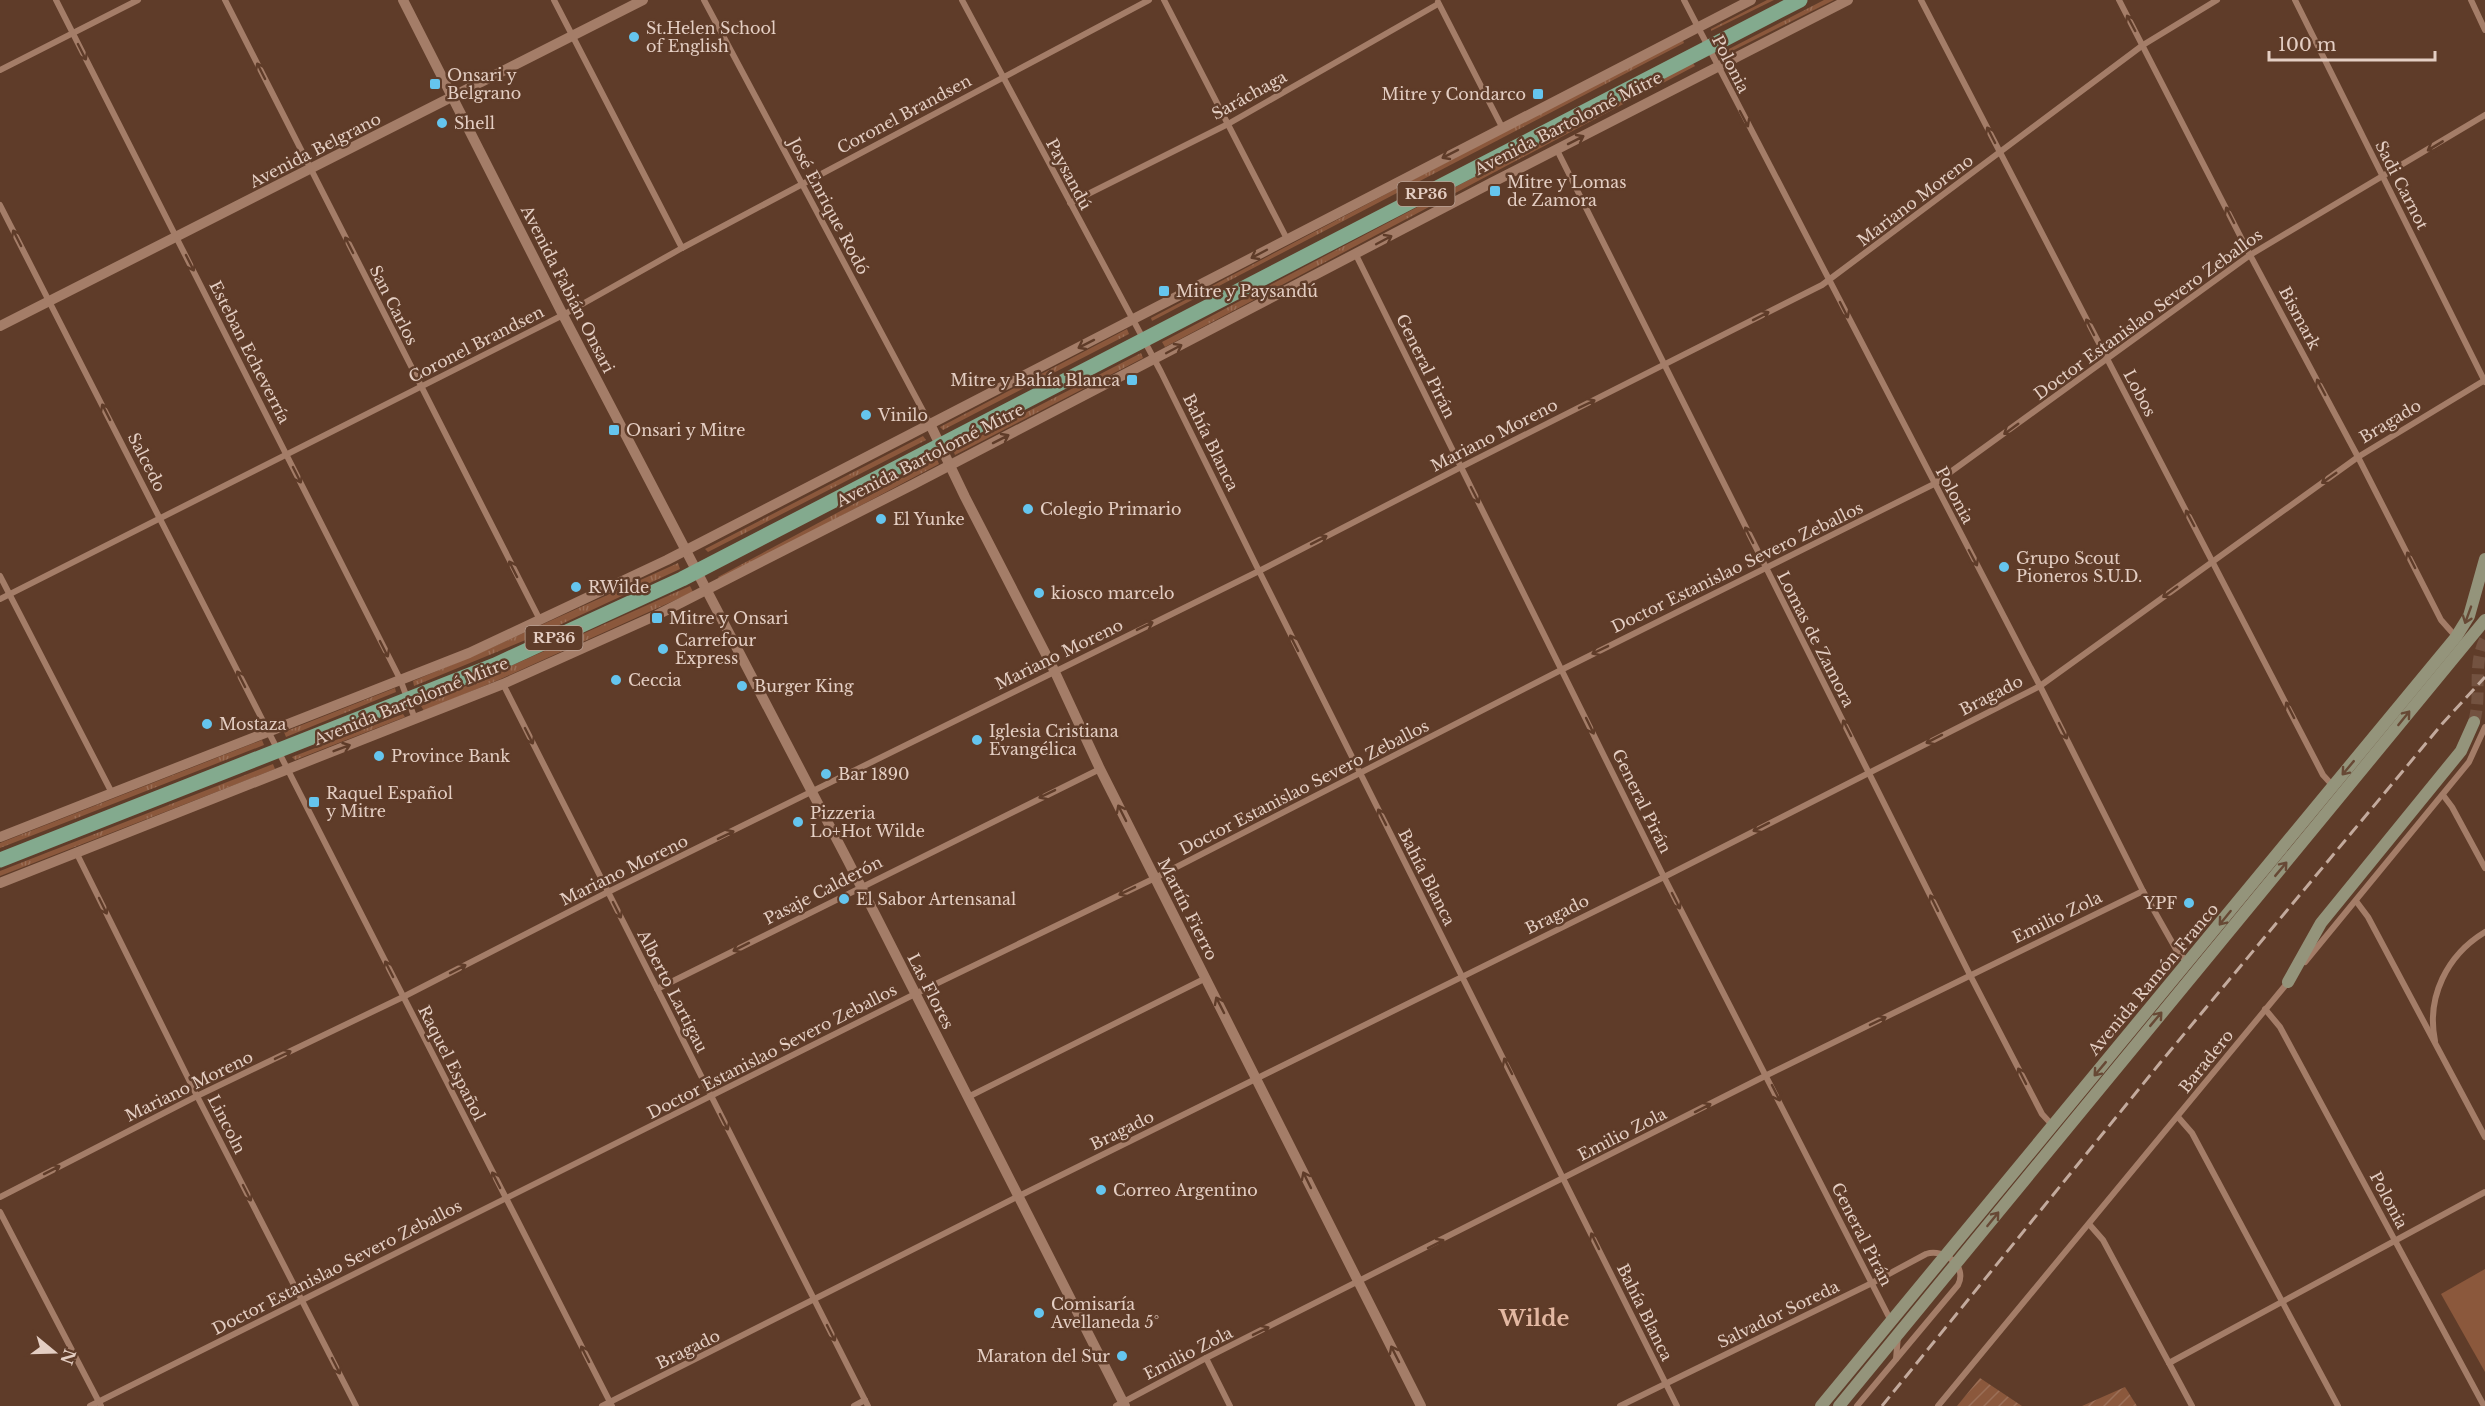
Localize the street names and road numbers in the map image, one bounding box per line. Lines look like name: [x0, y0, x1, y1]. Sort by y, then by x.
street label: Polonia: [1708, 32, 1754, 96]
street label: Saráchaga: [1208, 66, 1290, 124]
street label: Avenida Bartolomé Mitre: [1470, 67, 1665, 180]
street label: Coronel Brandsen: [833, 70, 975, 158]
street label: Avenida Belgrano: [245, 108, 384, 192]
street label: José Enrique Rodó: [784, 132, 874, 278]
street label: Paysandú: [1042, 135, 1096, 213]
street label: Sadi Carnot: [2371, 137, 2433, 233]
street label: Mariano Moreno: [1853, 150, 1977, 250]
road number: RP36: [1398, 182, 1454, 206]
street label: Avenida Fabián Onsari: [517, 201, 619, 377]
street label: Doctor Estanislao Severo Zeballos: [2030, 224, 2266, 404]
street label: San Carlos: [365, 262, 423, 348]
street label: Esteban Echeverría: [205, 277, 295, 427]
street label: Bismark: [2275, 283, 2325, 353]
street label: Coronel Brandsen: [405, 301, 547, 387]
street label: General Pirán: [1392, 311, 1460, 421]
street label: Lobos: [2119, 366, 2161, 420]
street label: Bahía Blanca: [1179, 390, 1243, 494]
street label: Mariano Moreno: [1427, 394, 1561, 476]
street label: Bragado: [2355, 395, 2425, 447]
street label: Avenida Bartolomé Mitre: [832, 399, 1027, 512]
street label: Salcedo: [124, 429, 170, 495]
street label: Polonia: [1932, 463, 1978, 527]
street label: Doctor Estanislao Severo Zeballos: [1608, 497, 1866, 637]
street label: Lomas de Zamora: [1773, 568, 1859, 710]
street label: Mariano Moreno: [992, 614, 1126, 694]
road number: RP36: [526, 626, 582, 650]
street label: Avenida Bartolomé Mitre: [310, 653, 511, 750]
street label: Bragado: [1956, 671, 2026, 719]
street label: Doctor Estanislao Severo Zeballos: [1176, 715, 1432, 859]
street label: General Pirán: [1608, 746, 1676, 856]
street label: Bahía Blanca: [1394, 825, 1460, 929]
street label: Mariano Moreno: [557, 830, 691, 910]
street label: Pasaje Calderón: [760, 852, 886, 928]
street label: Martín Fierro: [1154, 855, 1222, 963]
street label: Emilio Zola: [2009, 887, 2105, 947]
street label: Bragado: [1522, 890, 1592, 938]
street label: Avenida Ramón Franco: [2083, 899, 2223, 1060]
street label: Alberto Lartigau: [633, 926, 713, 1056]
street label: Las Flores: [903, 950, 959, 1032]
street label: Doctor Estanislao Severo Zeballos: [644, 979, 900, 1123]
street label: Raquel Español: [414, 1002, 490, 1124]
street label: Baradero: [2174, 1025, 2238, 1097]
street label: Mariano Moreno: [122, 1046, 256, 1126]
street label: Lincoln: [204, 1091, 250, 1157]
street label: Emilio Zola: [1574, 1103, 1670, 1165]
street label: Bragado: [1087, 1106, 1157, 1154]
street label: Polonia: [2366, 1168, 2412, 1232]
street label: General Pirán: [1827, 1179, 1897, 1289]
street label: Doctor Estanislao Severo Zeballos: [209, 1195, 465, 1339]
street label: Bahía Blanca: [1613, 1260, 1677, 1364]
street label: Salvador Soreda: [1714, 1276, 1842, 1352]
street label: Emilio Zola: [1140, 1322, 1236, 1384]
street label: Bragado: [653, 1325, 723, 1373]

